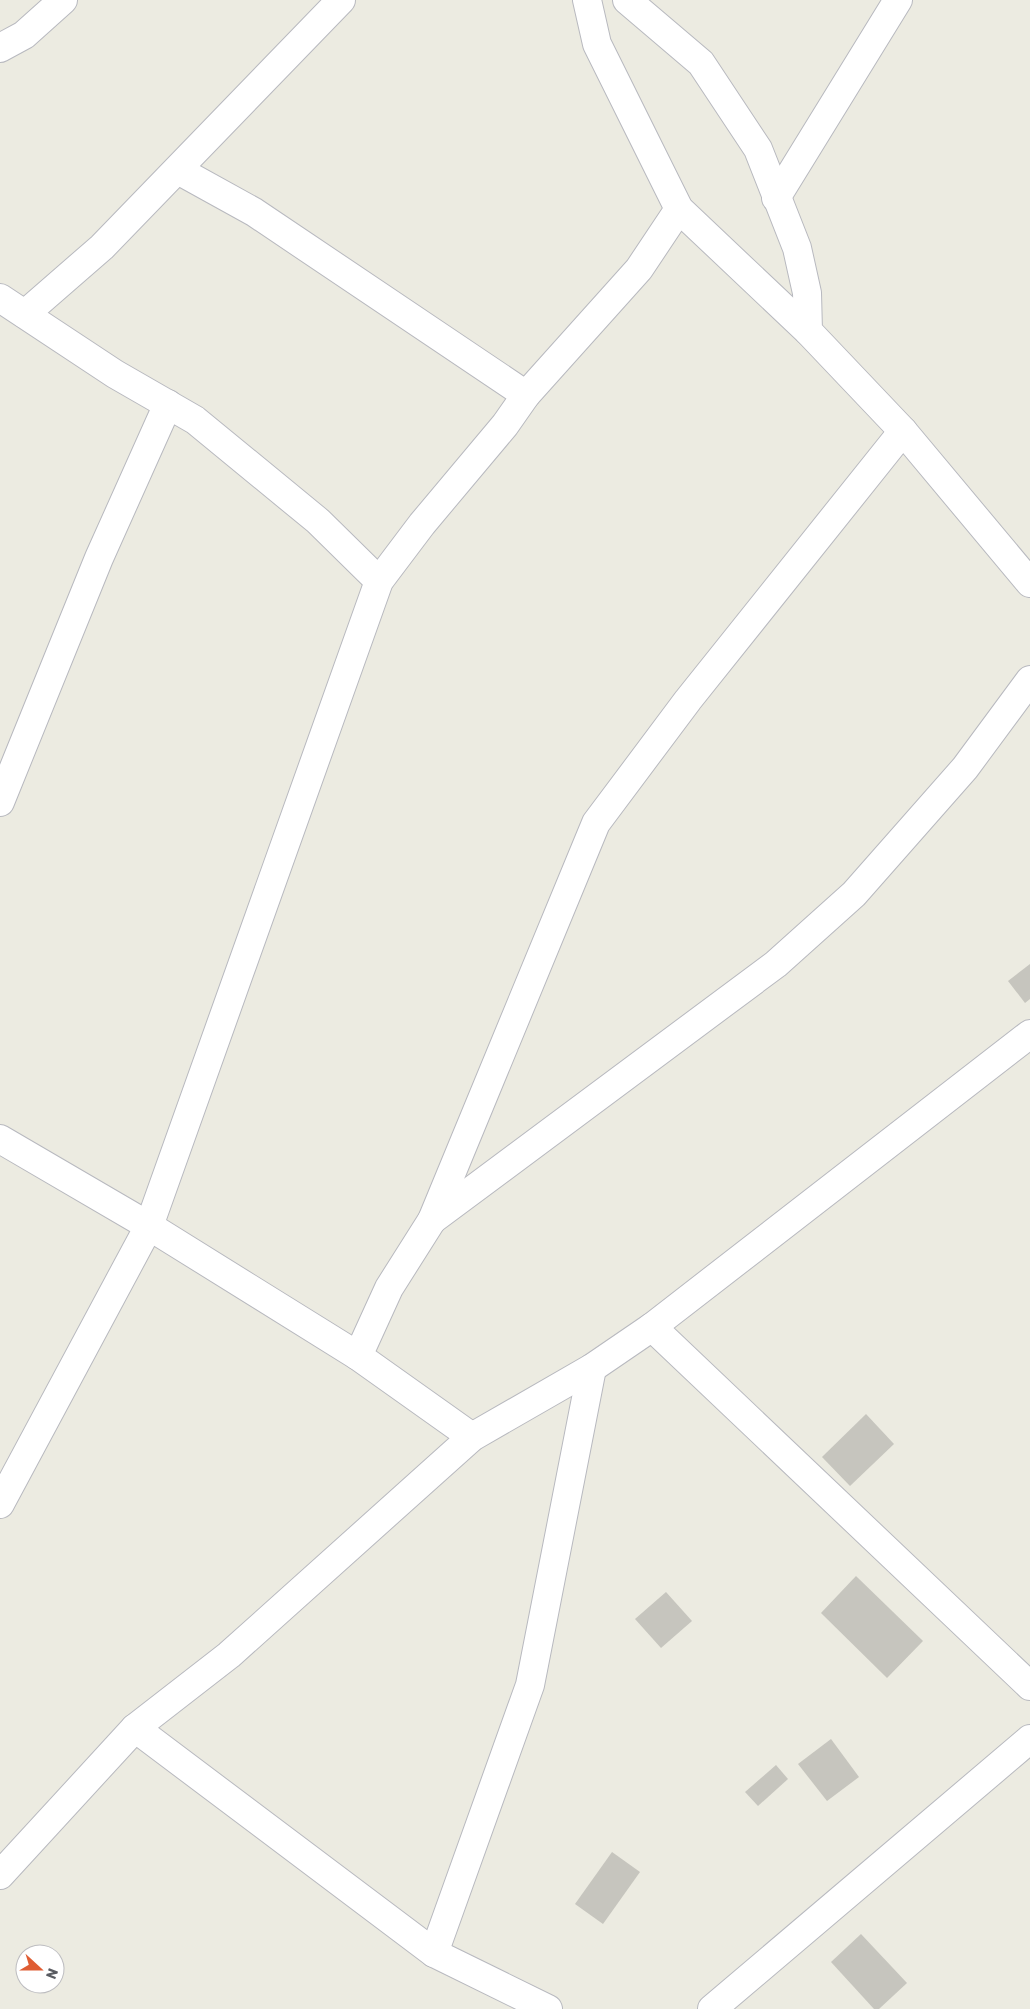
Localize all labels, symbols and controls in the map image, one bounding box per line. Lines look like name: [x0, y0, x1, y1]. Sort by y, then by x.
north arrow: [15, 1944, 65, 1994]
text: N: [42, 1966, 61, 1981]

